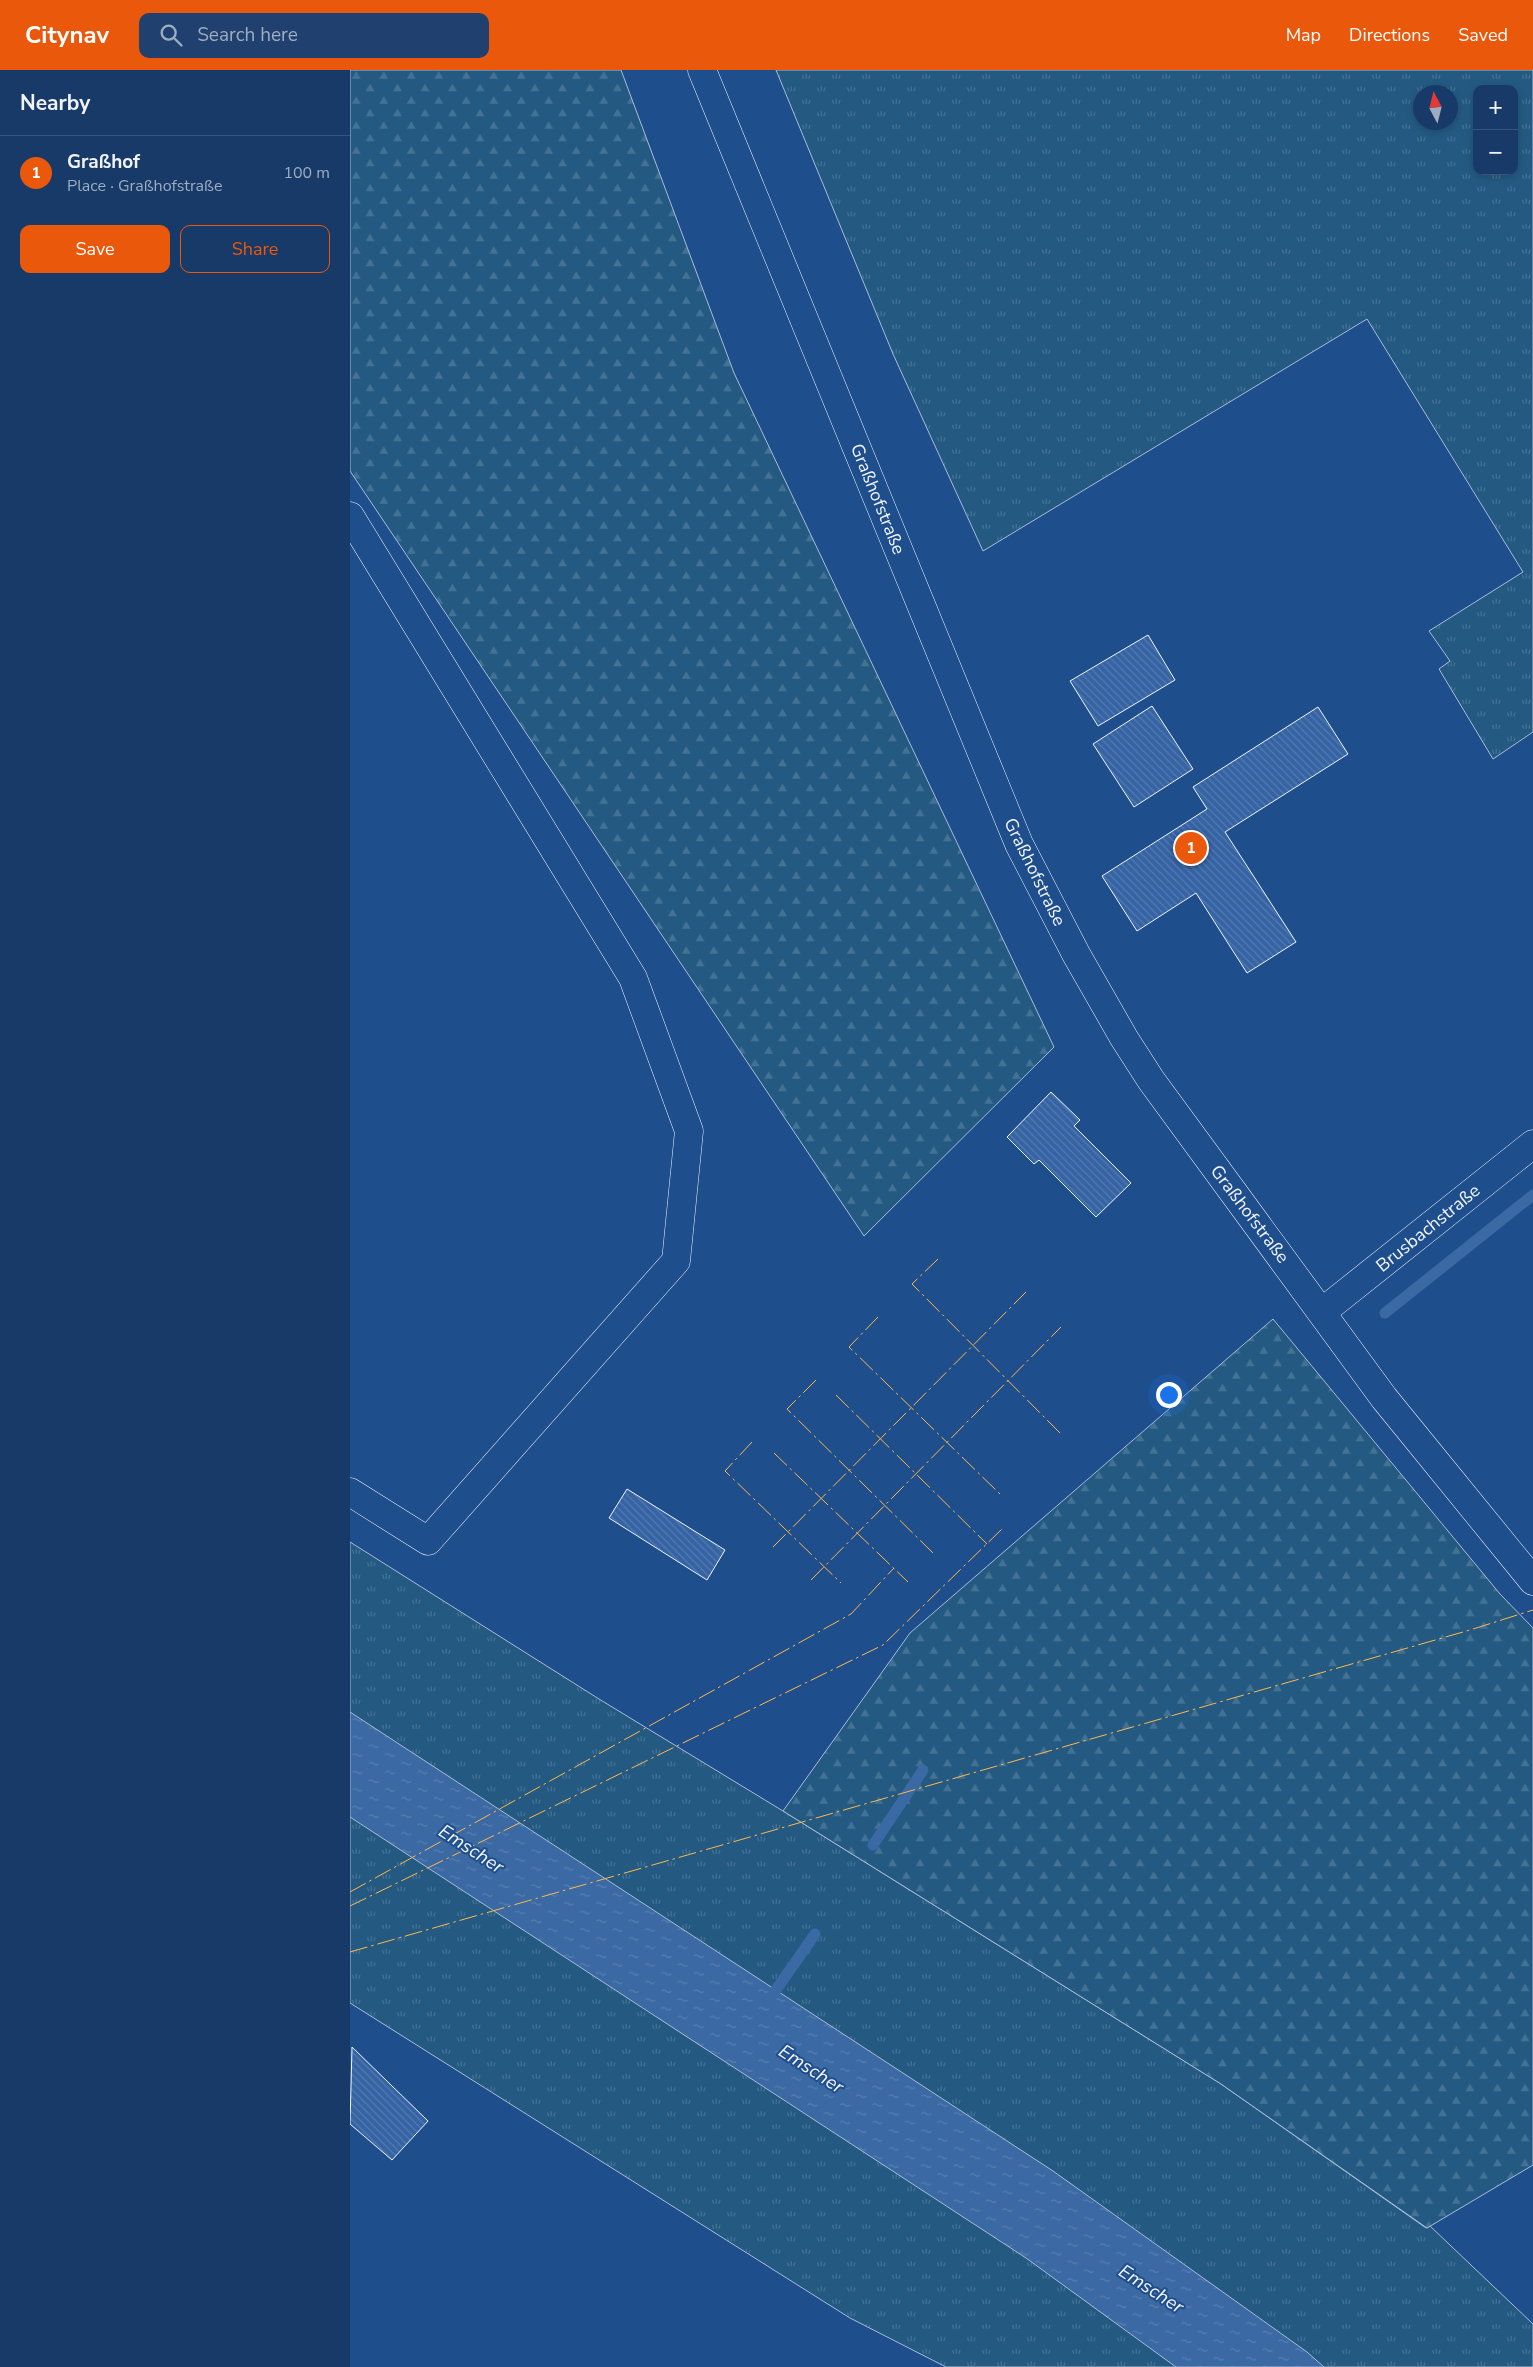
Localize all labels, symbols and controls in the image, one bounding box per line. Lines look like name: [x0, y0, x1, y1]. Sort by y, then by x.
search box: [139, 13, 489, 58]
text: Citynav: [25, 19, 109, 51]
icon: search: [157, 21, 185, 49]
text: Search here: [197, 22, 298, 48]
text: Map: [1286, 23, 1321, 47]
text: Directions: [1349, 23, 1430, 47]
text: Saved: [1458, 23, 1508, 47]
north arrow: [1413, 85, 1458, 130]
map controls: [1473, 85, 1518, 175]
button: +: [1473, 85, 1518, 130]
text: Nearby: [20, 89, 90, 117]
button: −: [1473, 130, 1518, 175]
text: Graßhof: [67, 149, 140, 175]
text: 1: [31, 162, 41, 184]
text: 100 m: [283, 162, 330, 184]
text: Place · Graßhofstraße: [67, 175, 222, 197]
button: Save: [20, 225, 170, 273]
button: Share: [180, 225, 330, 273]
street label: Graßhofstraße: [845, 440, 911, 558]
street label: Graßhofstraße: [998, 814, 1072, 930]
pin: 1: [1175, 829, 1207, 867]
street label: Graßhofstraße: [1205, 1160, 1295, 1268]
street label: Brusbachstraße: [1371, 1179, 1485, 1277]
your location: [1156, 1382, 1182, 1408]
water label: Emscher: [433, 1818, 510, 1880]
water label: Emscher: [773, 2038, 850, 2100]
water label: Emscher: [1113, 2258, 1190, 2320]

